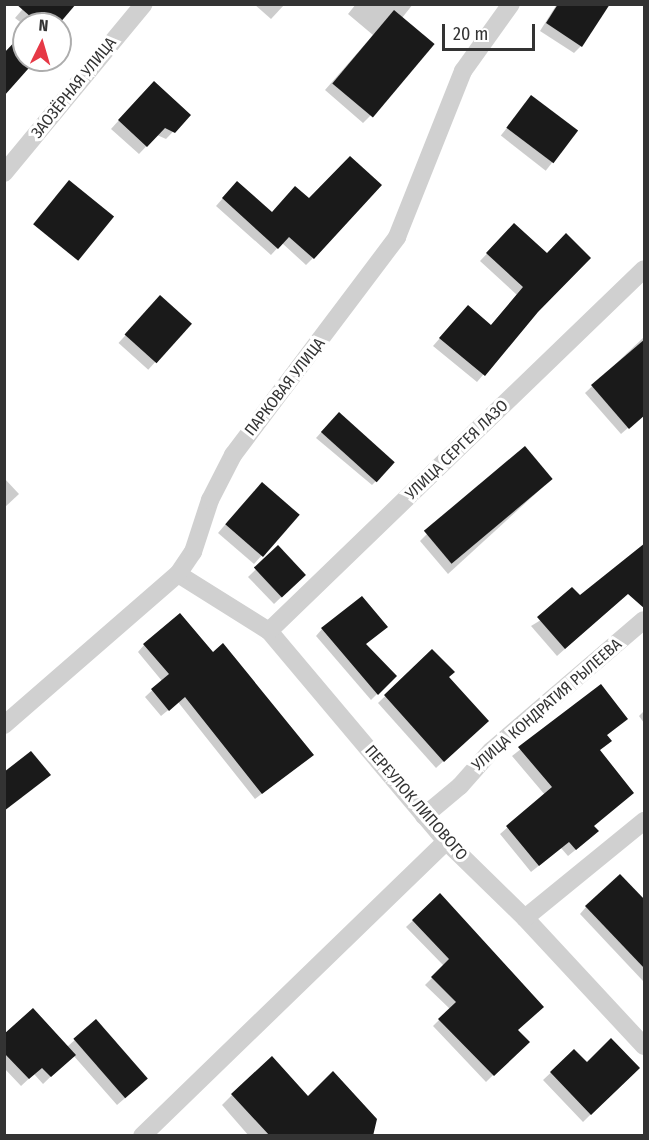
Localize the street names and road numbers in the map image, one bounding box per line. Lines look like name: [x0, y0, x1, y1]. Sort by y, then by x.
street label: ЗАОЗЁРНАЯ УЛИЦА: [27, 34, 121, 142]
street label: ПАРКОВАЯ УЛИЦА: [241, 334, 329, 440]
street label: УЛИЦА СЕРГЕЯ ЛАЗО: [402, 396, 512, 504]
street label: УЛИЦА КОНДРАТИЯ РЫЛЕЕВА: [468, 635, 626, 775]
street label: ПЕРЕУЛОК ЛИПОВОГО: [361, 741, 471, 865]

